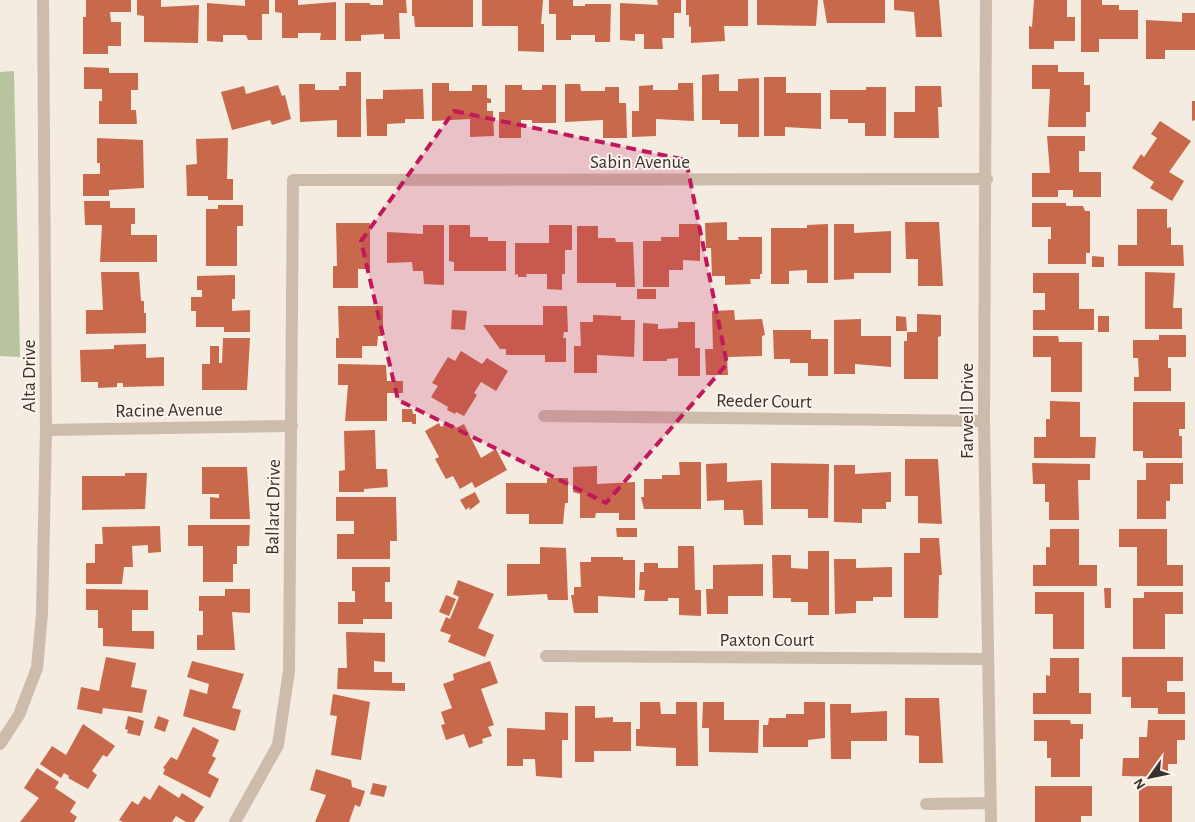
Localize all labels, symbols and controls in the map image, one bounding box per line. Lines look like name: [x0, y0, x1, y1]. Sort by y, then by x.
street label: Sabin Avenue: [590, 153, 690, 172]
street label: Alta Drive: [20, 339, 39, 413]
street label: Farwell Drive: [958, 363, 977, 459]
street label: Reeder Court: [716, 391, 812, 412]
street label: Racine Avenue: [115, 400, 223, 421]
street label: Ballard Drive: [263, 459, 284, 555]
street label: Paxton Court: [720, 631, 814, 650]
north arrow: [1125, 752, 1175, 802]
text: N: [1131, 776, 1148, 791]

